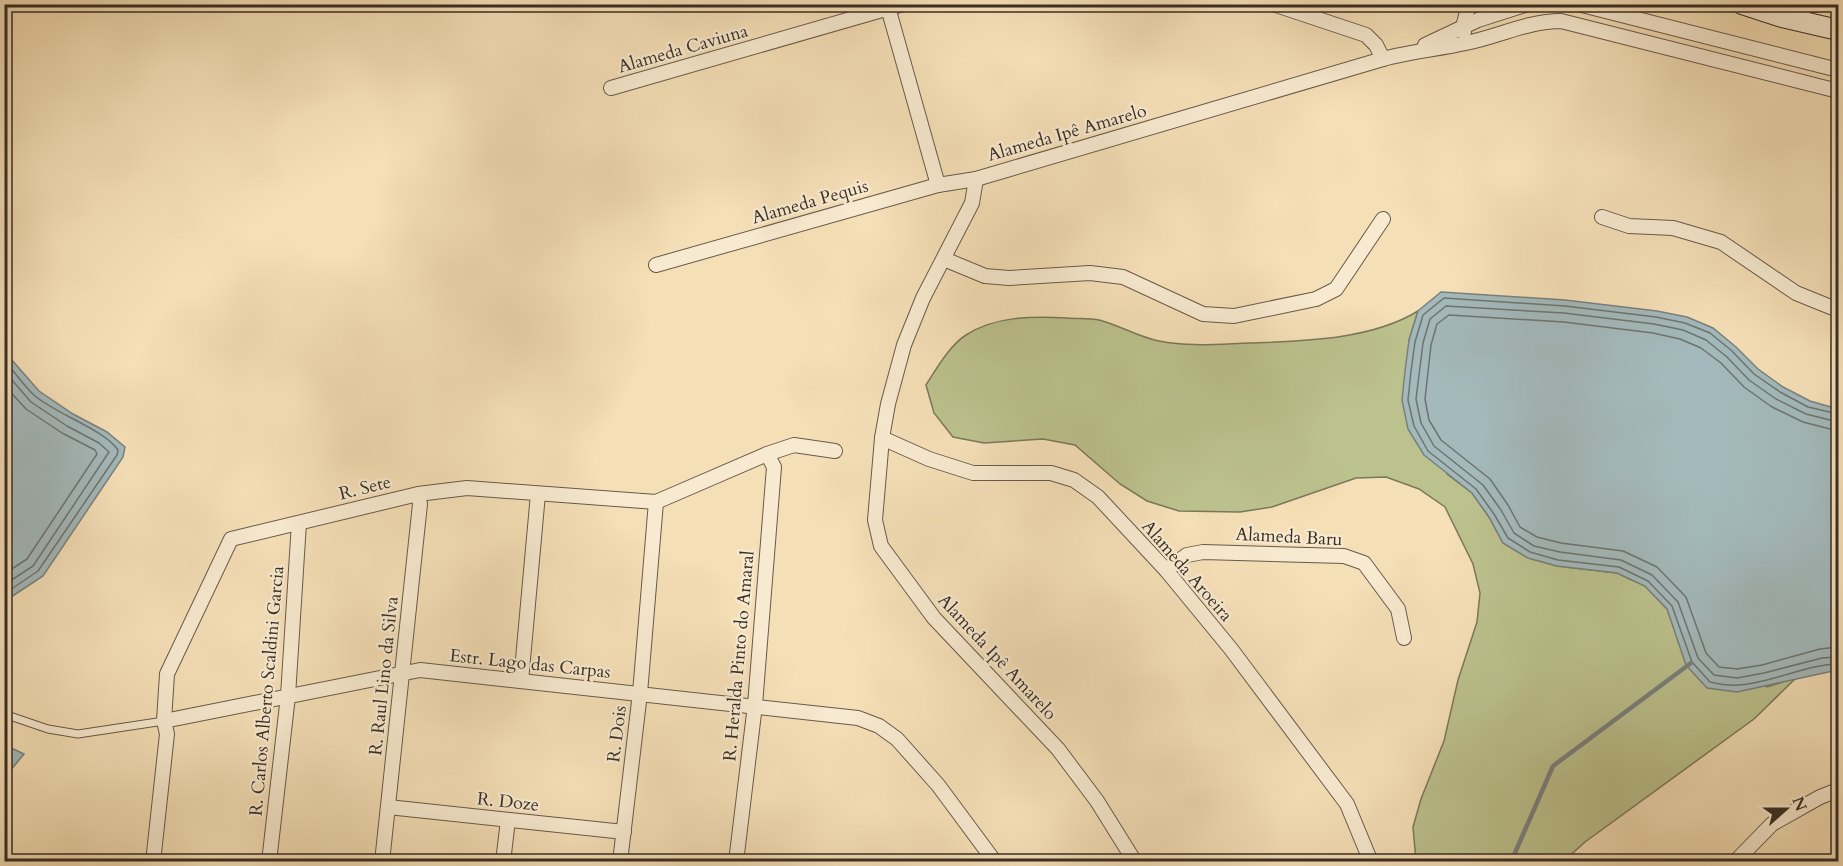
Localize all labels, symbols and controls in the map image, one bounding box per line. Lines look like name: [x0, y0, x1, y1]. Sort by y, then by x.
street label: Alameda Caviuna: [615, 18, 751, 80]
street label: Alameda Ipê Amarelo: [985, 98, 1150, 168]
street label: Alameda Pequis: [749, 173, 871, 231]
street label: R. Sete: [336, 469, 394, 507]
street label: Alameda Aroeira: [1136, 515, 1238, 627]
street label: Alameda Baru: [1235, 522, 1343, 552]
street label: R. Heralda Pinto do Amaral: [717, 549, 761, 762]
street label: R. Carlos Alberto Scaldini Garcia: [244, 565, 290, 817]
street label: Alameda Ipê Amarelo: [932, 588, 1062, 726]
street label: R. Raul Lino da Silva: [363, 595, 405, 757]
street label: Estr. Lago das Carpas: [448, 643, 612, 685]
street label: R. Dois: [601, 704, 633, 764]
north arrow: [1756, 779, 1816, 839]
street label: R. Doze: [476, 786, 540, 818]
text: N: [1786, 794, 1812, 815]

